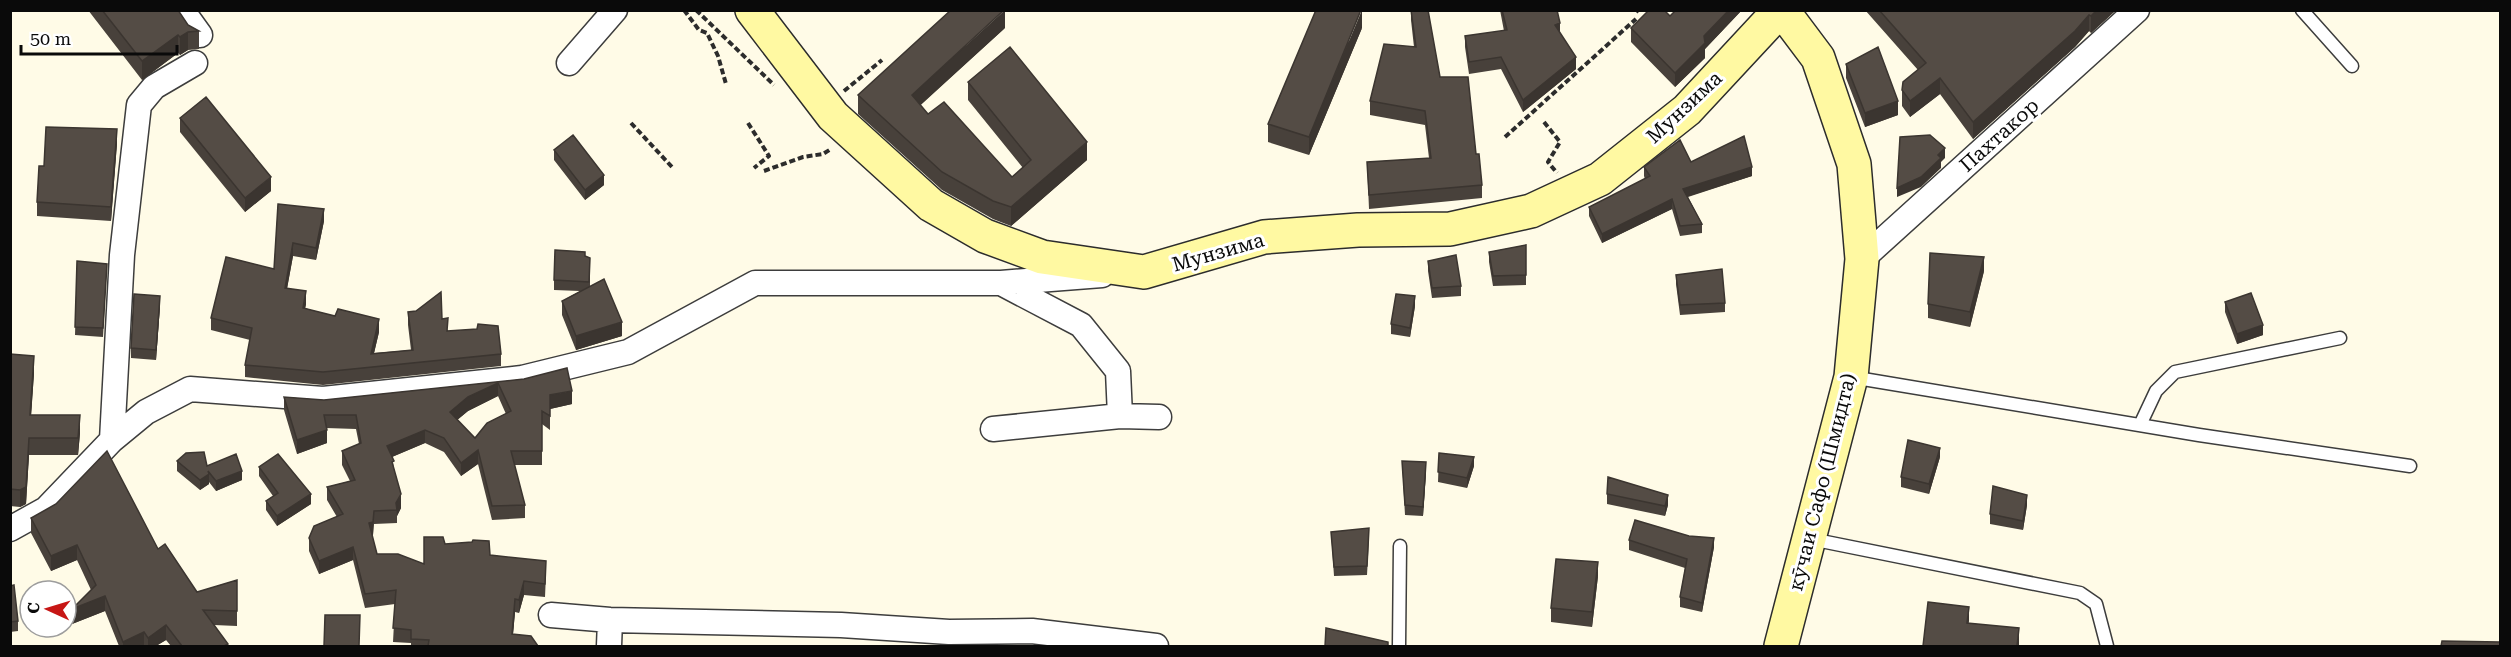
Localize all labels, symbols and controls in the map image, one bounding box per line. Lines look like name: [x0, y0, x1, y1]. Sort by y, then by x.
scale bar: [21, 18, 177, 56]
text: 50 m: [30, 28, 71, 49]
street label: Мунзима: [1641, 66, 1727, 148]
street label: Пахтакор: [1954, 93, 2044, 177]
street label: Мунзима: [1169, 227, 1267, 277]
street label: кӯчаи Сафо (Шмидта): [1783, 371, 1861, 593]
north arrow: [18, 579, 78, 639]
text: С: [24, 602, 43, 614]

